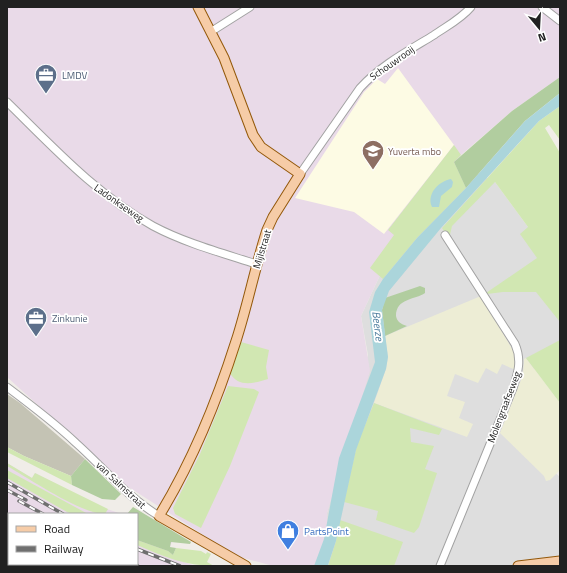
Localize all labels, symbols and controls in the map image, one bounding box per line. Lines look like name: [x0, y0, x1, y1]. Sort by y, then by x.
north arrow: [519, 8, 559, 48]
text: N: [536, 29, 548, 46]
street label: Schouwrooij: [367, 42, 417, 84]
office icon: LMDV: [33, 62, 59, 95]
place label: LMDV: [62, 68, 88, 83]
school or university icon: Yuverta mbo: [360, 138, 386, 171]
place label: Yuverta mbo: [388, 144, 441, 159]
street label: Ladonkseweg: [91, 180, 147, 226]
street label: Mijlstraat: [249, 227, 275, 270]
office icon: Zinkunie: [23, 305, 49, 338]
water label: Beerze: [368, 310, 388, 343]
place label: Zinkunie: [52, 311, 88, 326]
street label: Molengraafseweg: [483, 369, 525, 445]
street label: van Salmstraat: [93, 458, 150, 512]
legend: [8, 513, 138, 565]
shop icon: PartsPoint: [275, 518, 301, 551]
text: Road: [44, 519, 70, 538]
place label: PartsPoint: [304, 524, 349, 539]
text: Railway: [44, 539, 84, 558]

